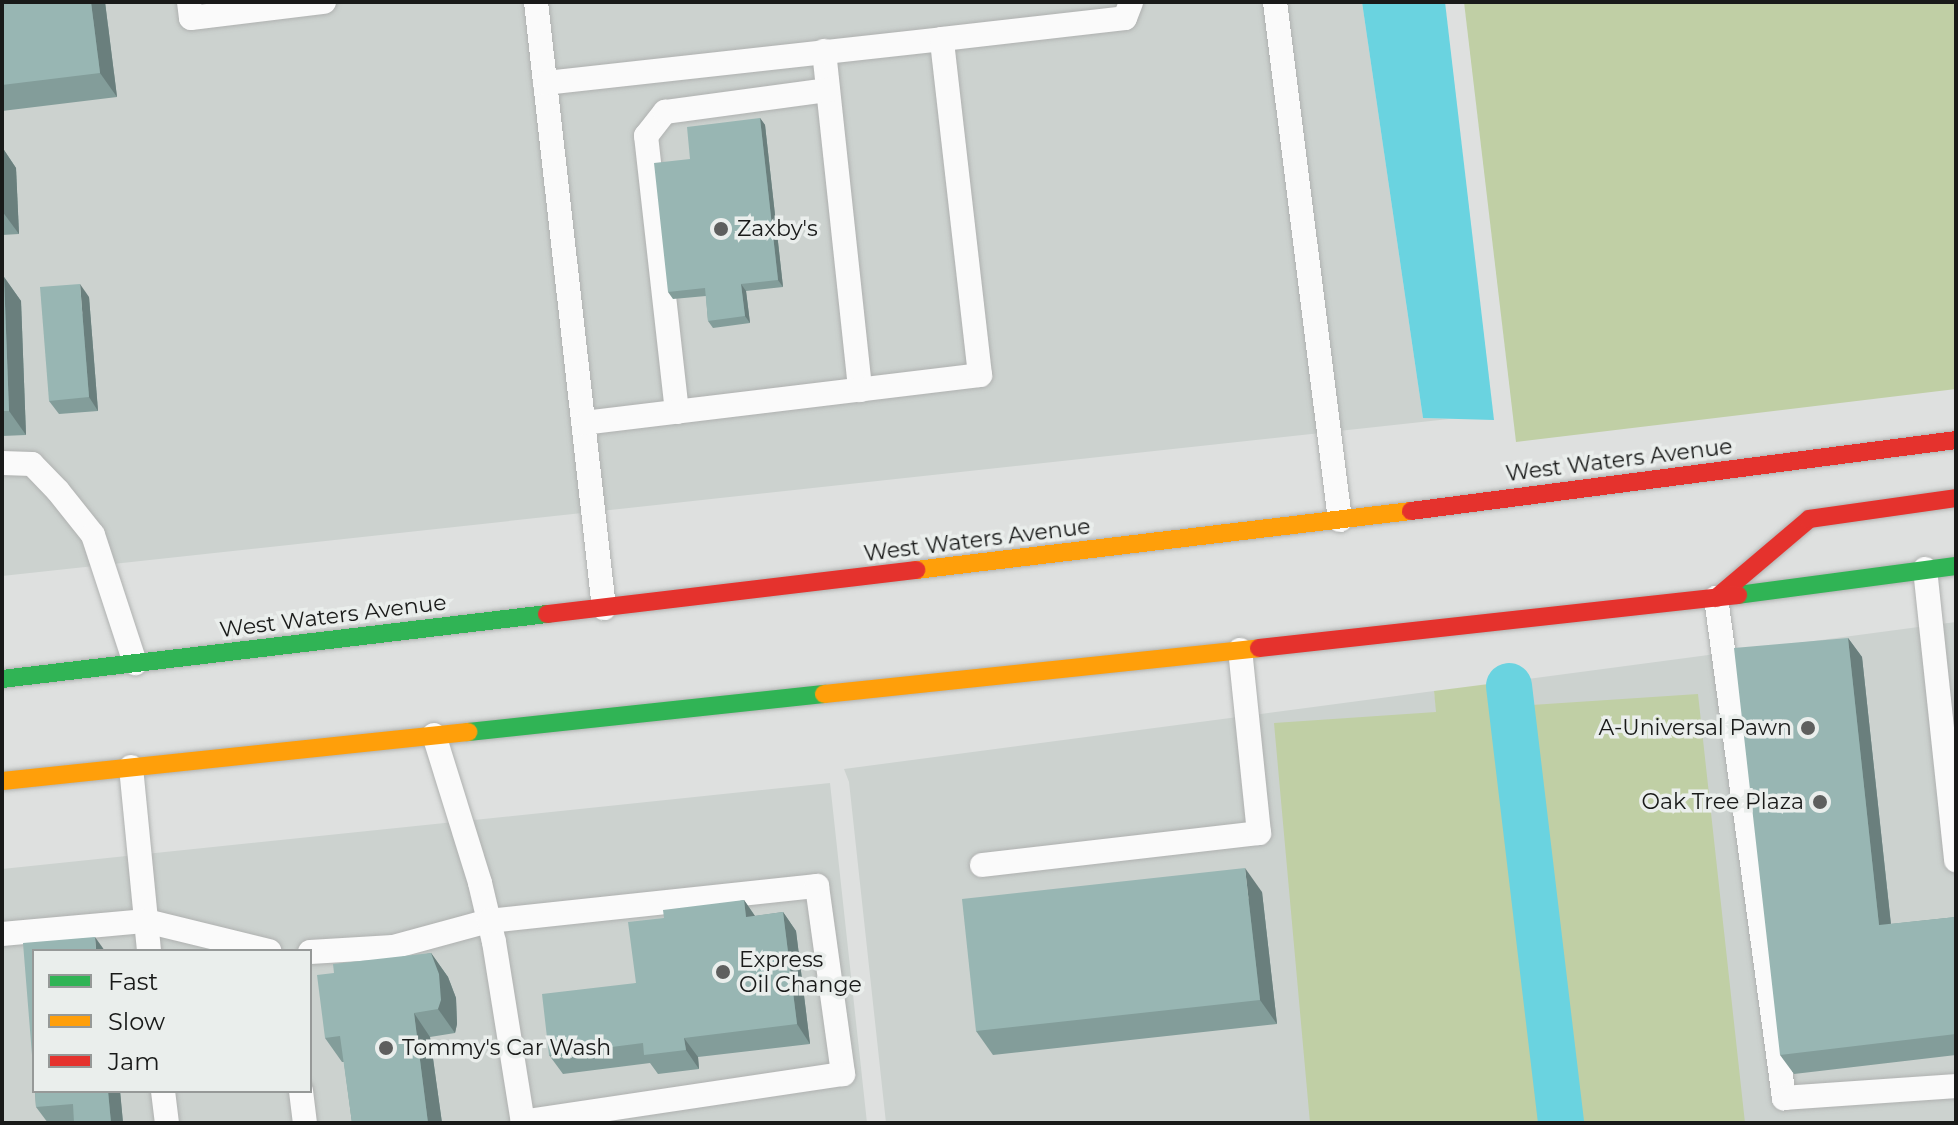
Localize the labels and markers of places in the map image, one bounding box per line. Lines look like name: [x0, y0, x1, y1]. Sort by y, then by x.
place label: Zaxby's: [737, 216, 818, 242]
marker: Zaxby's: [712, 220, 730, 238]
place label: A-Universal Pawn: [1598, 715, 1792, 741]
marker: A-Universal Pawn: [1799, 719, 1817, 737]
place label: Oak Tree Plaza: [1642, 789, 1804, 815]
marker: Oak Tree Plaza: [1811, 793, 1829, 811]
place label: Express Oil Change: [739, 946, 862, 998]
marker: Express Oil Change: [714, 963, 732, 981]
place label: Tommy's Car Wash: [402, 1035, 611, 1061]
marker: Tommy's Car Wash: [377, 1039, 395, 1057]

